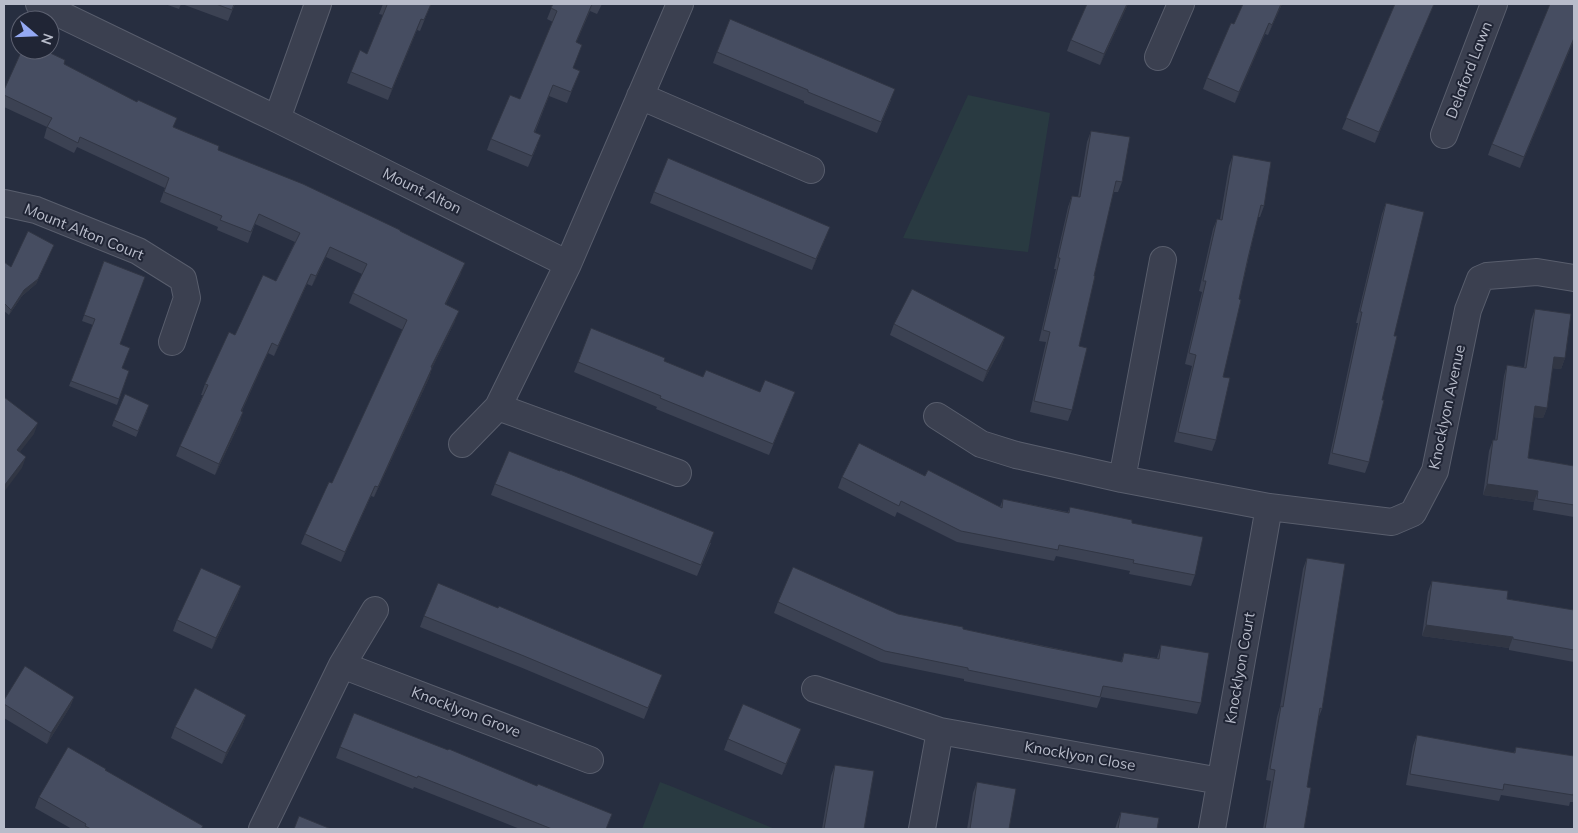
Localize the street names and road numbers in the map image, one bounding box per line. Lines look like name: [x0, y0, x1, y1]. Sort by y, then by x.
street label: Delaford Lawn: [1441, 19, 1496, 121]
street label: Mount Alton: [380, 163, 465, 218]
street label: Mount Alton Court: [22, 199, 147, 264]
street label: Knocklyon Avenue: [1424, 343, 1469, 471]
street label: Knocklyon Court: [1220, 611, 1259, 725]
street label: Knocklyon Grove: [409, 682, 523, 741]
street label: Knocklyon Close: [1023, 736, 1137, 775]

